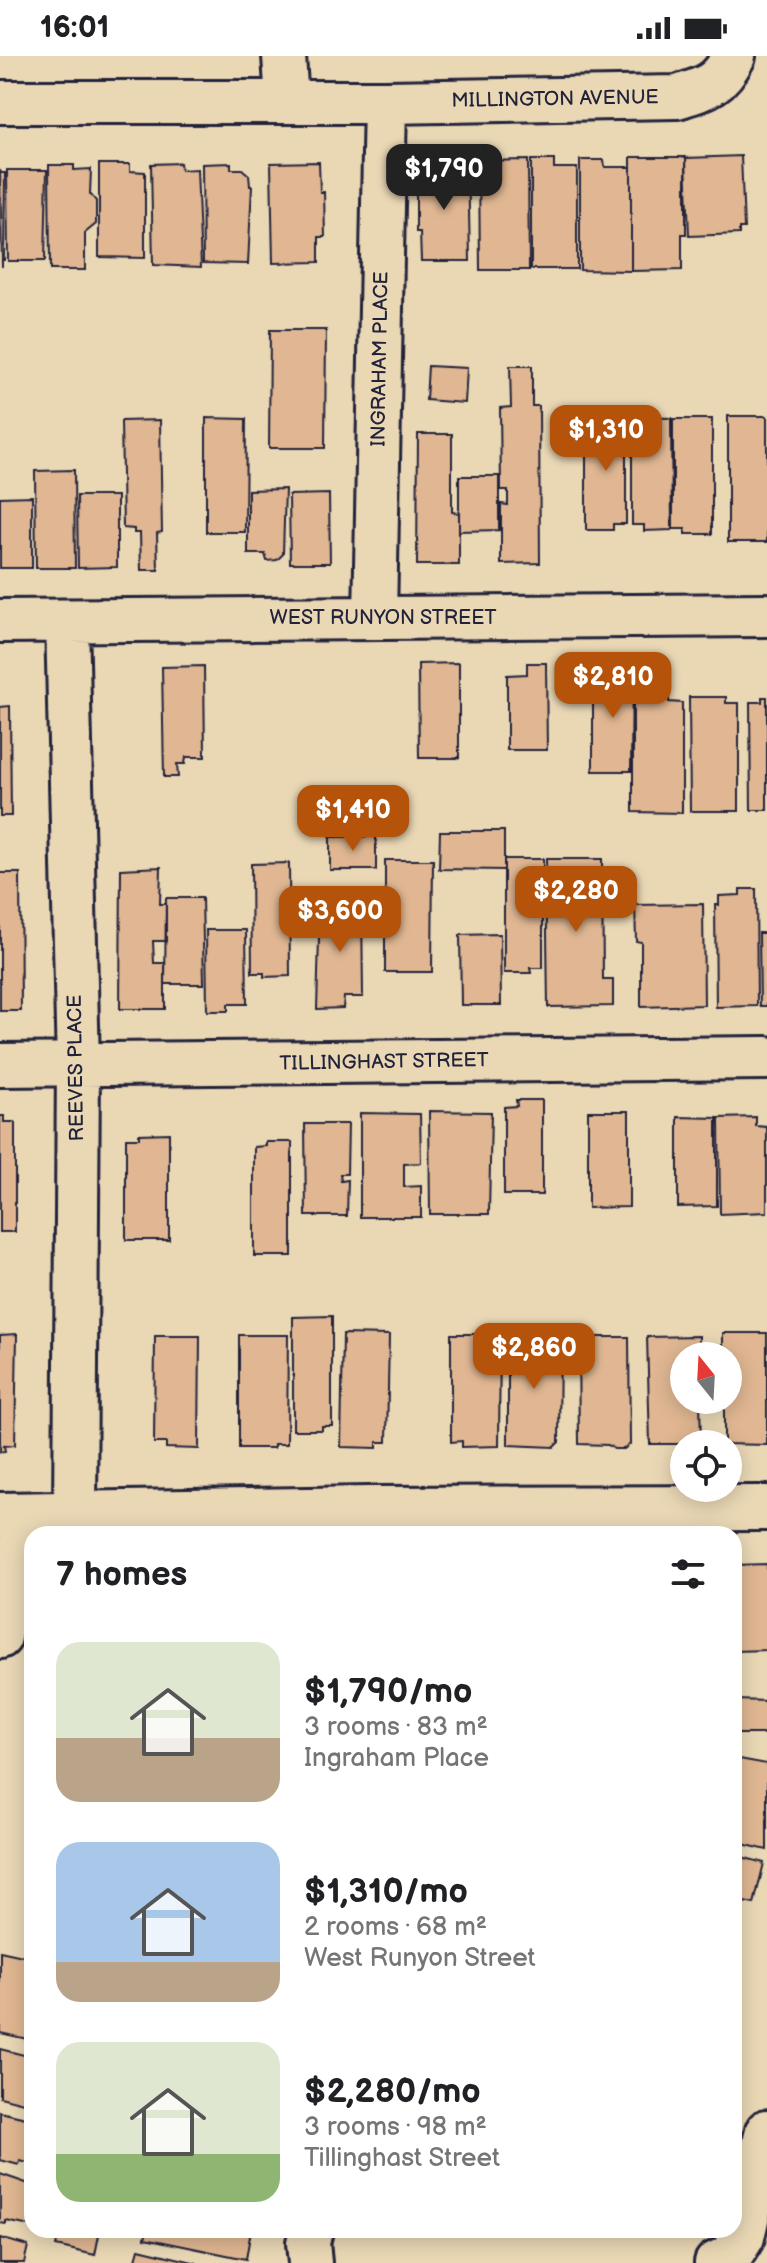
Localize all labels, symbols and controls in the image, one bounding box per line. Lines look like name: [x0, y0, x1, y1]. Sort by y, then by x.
text: 16:01: [40, 10, 109, 46]
street label: MILLINGTON AVENUE: [451, 85, 659, 113]
pin: $1,790: [379, 144, 509, 212]
text: $1,790: [404, 154, 484, 185]
street label: INGRAHAM PLACE: [366, 271, 394, 447]
pin: $1,310: [541, 405, 671, 473]
text: $1,310: [568, 415, 644, 446]
street label: WEST RUNYON STREET: [270, 606, 496, 630]
pin: $2,810: [548, 652, 678, 720]
text: $2,810: [572, 662, 654, 693]
pin: $1,410: [288, 785, 418, 853]
text: $1,410: [315, 795, 391, 826]
pin: $2,280: [511, 866, 641, 934]
text: $2,280: [533, 876, 619, 907]
pin: $3,600: [275, 886, 405, 954]
text: $3,600: [297, 896, 383, 927]
street label: REEVES PLACE: [63, 994, 89, 1142]
street label: TILLINGHAST STREET: [279, 1048, 489, 1076]
pin: $2,860: [469, 1323, 599, 1391]
text: $2,860: [491, 1333, 577, 1364]
north arrow: [670, 1342, 742, 1414]
map controls: [670, 1342, 742, 1502]
button: locate: [670, 1430, 742, 1502]
icon: filters: [666, 1552, 710, 1596]
text: 7 homes: [56, 1554, 187, 1595]
text: $1,790/mo: [304, 1671, 472, 1712]
icon: home: [120, 1674, 216, 1770]
text: 3 rooms · 83 m²: [304, 1712, 488, 1743]
text: Ingraham Place: [304, 1743, 489, 1774]
text: $1,310/mo: [304, 1871, 468, 1912]
icon: home: [120, 1874, 216, 1970]
text: 2 rooms · 68 m²: [304, 1912, 487, 1943]
text: West Runyon Street: [304, 1943, 536, 1974]
text: $2,280/mo: [304, 2071, 481, 2112]
icon: home: [120, 2074, 216, 2170]
text: 3 rooms · 98 m²: [304, 2112, 487, 2143]
text: Tillinghast Street: [304, 2143, 500, 2174]

